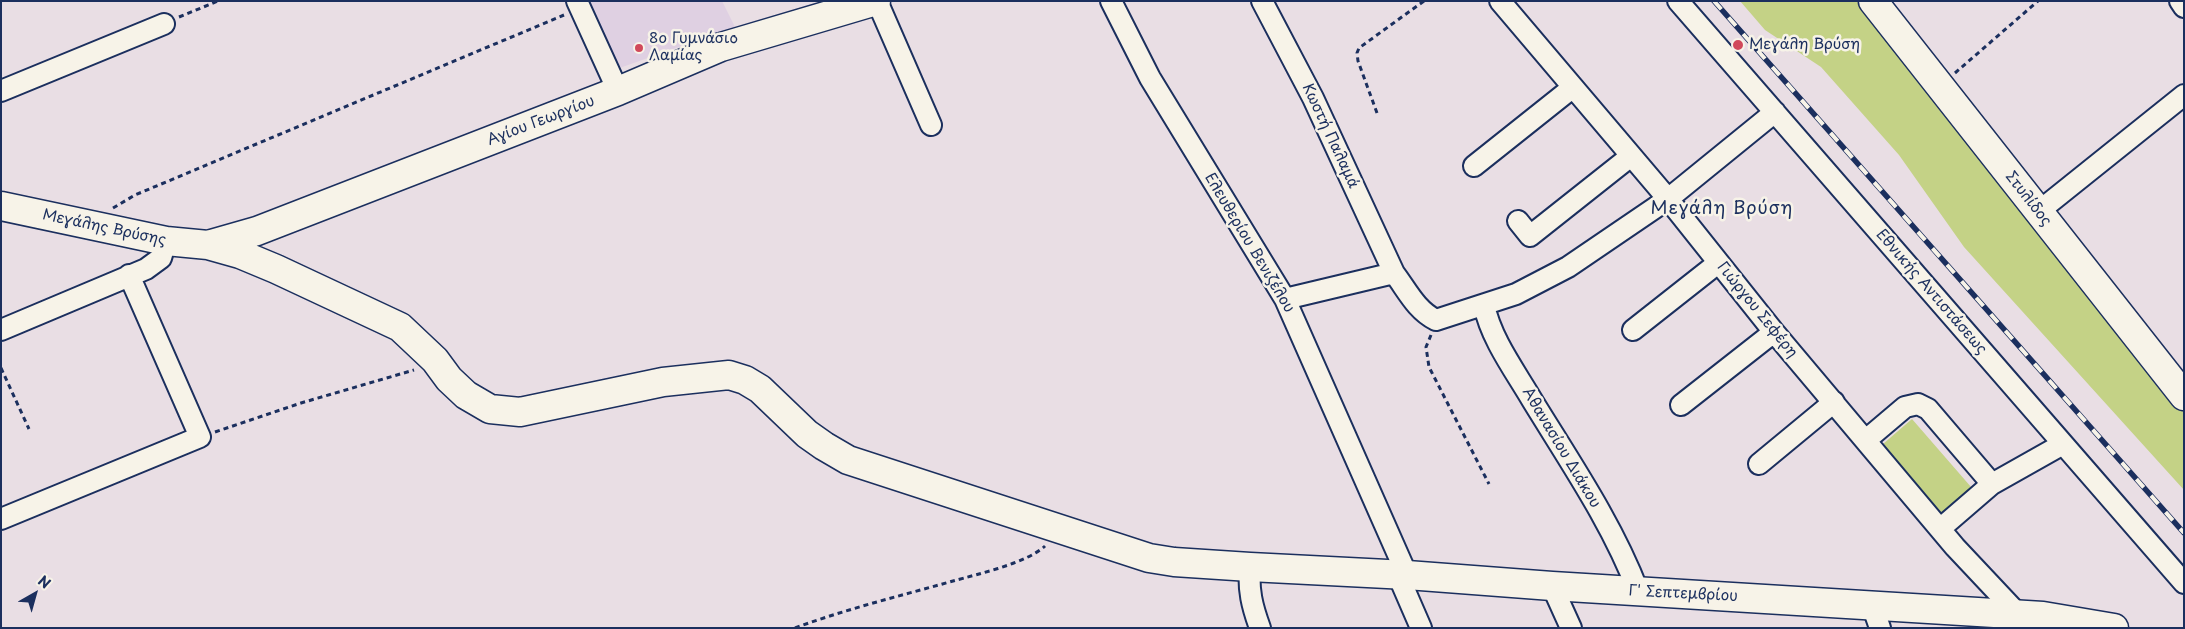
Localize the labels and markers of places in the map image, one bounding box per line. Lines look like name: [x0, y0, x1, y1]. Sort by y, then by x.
place label: 8ο Γυμνάσιο Λαμίας: [649, 30, 738, 65]
place label: Μεγάλη Βρύση: [1749, 36, 1860, 54]
marker: Μεγάλη Βρύση: [1731, 38, 1745, 52]
marker: 8ο Γυμνάσιο Λαμίας: [633, 42, 645, 54]

